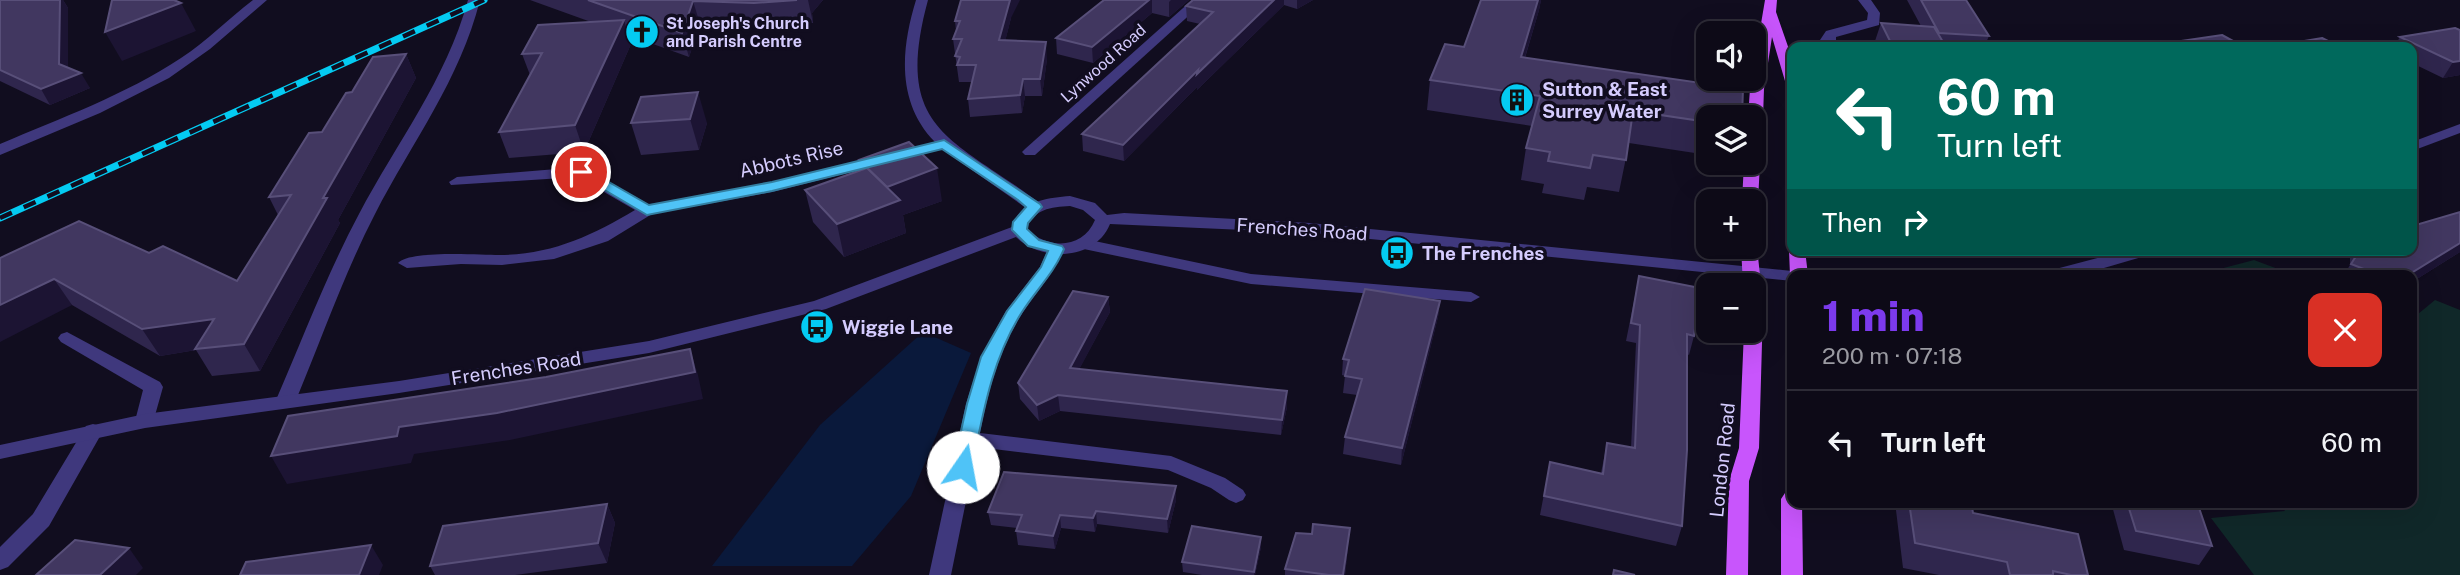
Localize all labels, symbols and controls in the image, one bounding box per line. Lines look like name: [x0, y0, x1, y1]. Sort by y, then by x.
church icon: St Joseph's Church and Parish Centre: [623, 13, 661, 51]
place label: St Joseph's Church and Parish Centre: [666, 14, 809, 51]
street label: Lynwood Road: [1057, 20, 1150, 107]
map controls: [1696, 21, 1766, 343]
button: sound: [1696, 21, 1766, 91]
text: 60 m: [1937, 68, 2056, 126]
icon: left: [1822, 70, 1913, 161]
place label: Sutton & East Surrey Water: [1542, 78, 1668, 122]
building icon: Sutton & East Surrey Water: [1498, 81, 1536, 119]
button: layers: [1696, 105, 1766, 175]
text: Turn left: [1937, 127, 2062, 164]
street label: Abbots Rise: [737, 136, 845, 182]
pin: [551, 142, 611, 202]
icon: arrive: [562, 153, 600, 191]
button: +: [1696, 189, 1766, 259]
icon: right: [1896, 203, 1934, 241]
text: Then: [1822, 207, 1882, 238]
street label: Frenches Road: [1236, 213, 1368, 245]
bus stop icon: The Frenches: [1378, 234, 1416, 272]
place label: The Frenches: [1422, 242, 1544, 264]
button: −: [1696, 273, 1766, 343]
text: 1 min: [1822, 291, 1925, 340]
button: close: [2308, 293, 2382, 367]
bus stop icon: Wiggie Lane: [798, 308, 836, 346]
place label: Wiggie Lane: [842, 316, 953, 338]
text: 200 m · 07:18: [1822, 342, 1962, 369]
street label: Frenches Road: [449, 347, 583, 389]
street label: London Road: [1705, 402, 1739, 518]
icon: left: [1822, 424, 1860, 462]
text: Turn left: [1881, 427, 1986, 458]
text: 60 m: [2321, 427, 2382, 458]
position arrow: [926, 430, 1000, 504]

